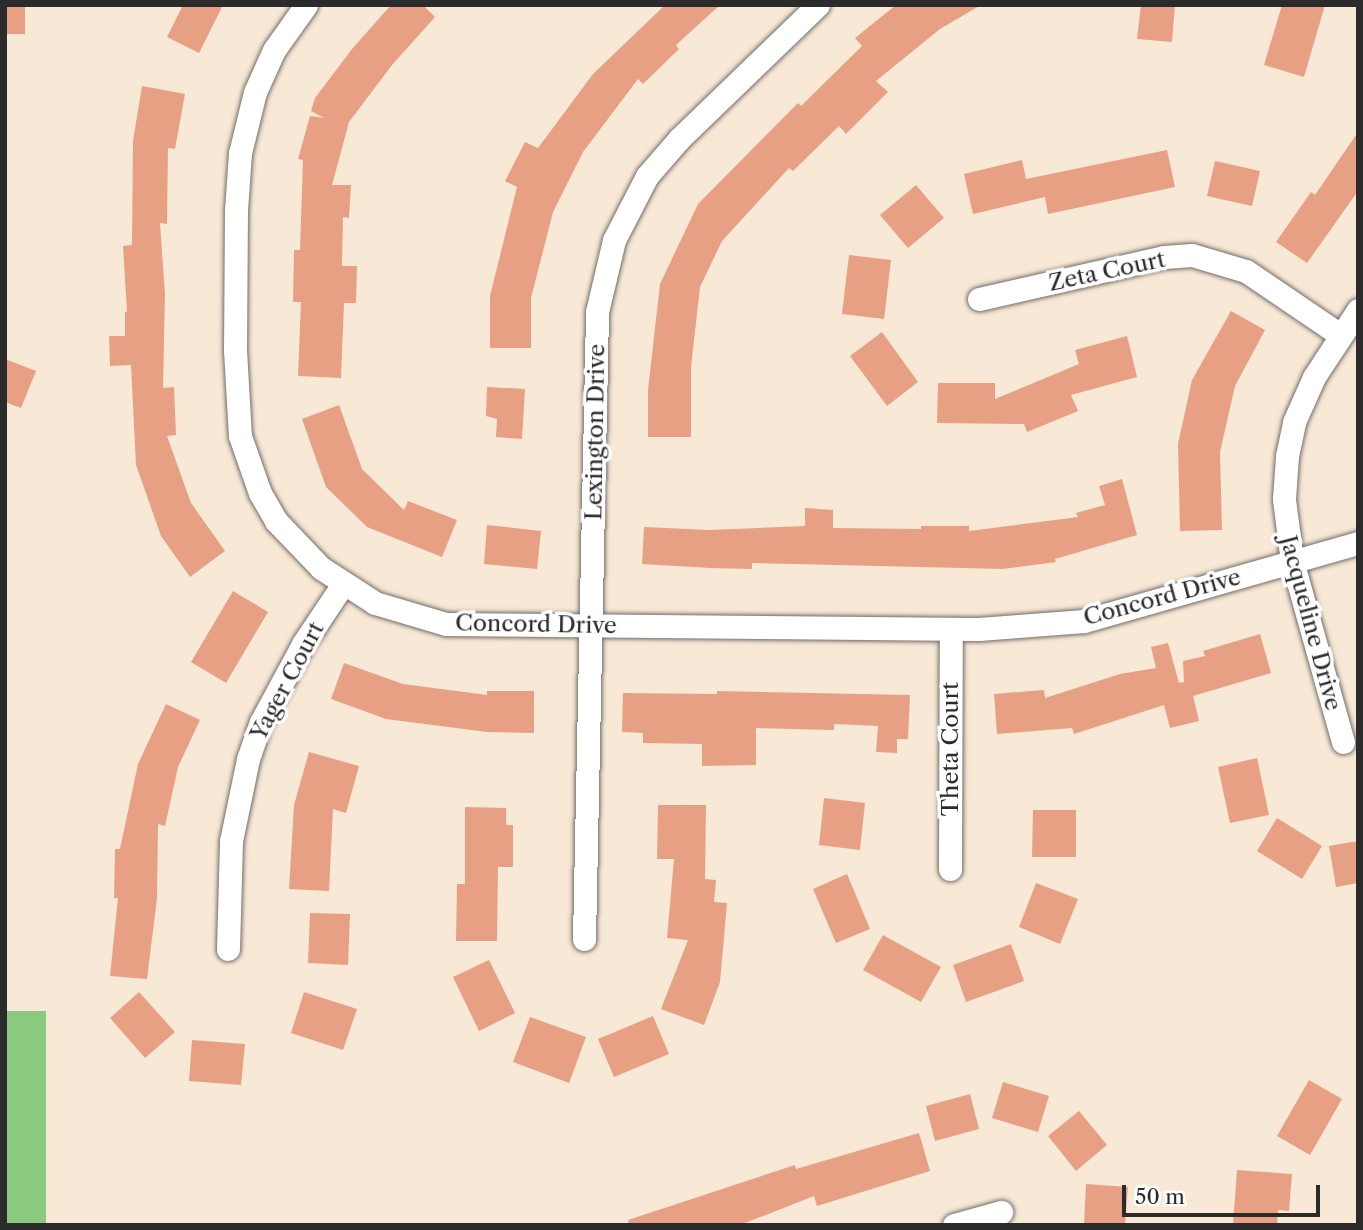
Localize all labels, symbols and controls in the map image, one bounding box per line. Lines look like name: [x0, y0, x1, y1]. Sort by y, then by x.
street label: Zeta Court: [1046, 245, 1168, 297]
street label: Lexington Drive: [580, 344, 610, 520]
street label: Jacqueline Drive: [1274, 533, 1348, 713]
street label: Concord Drive: [1080, 563, 1244, 631]
street label: Concord Drive: [455, 609, 617, 639]
street label: Yager Court: [244, 617, 330, 745]
street label: Theta Court: [936, 682, 964, 816]
scale bar: [1125, 1170, 1323, 1214]
text: 50 m: [1135, 1184, 1185, 1209]

